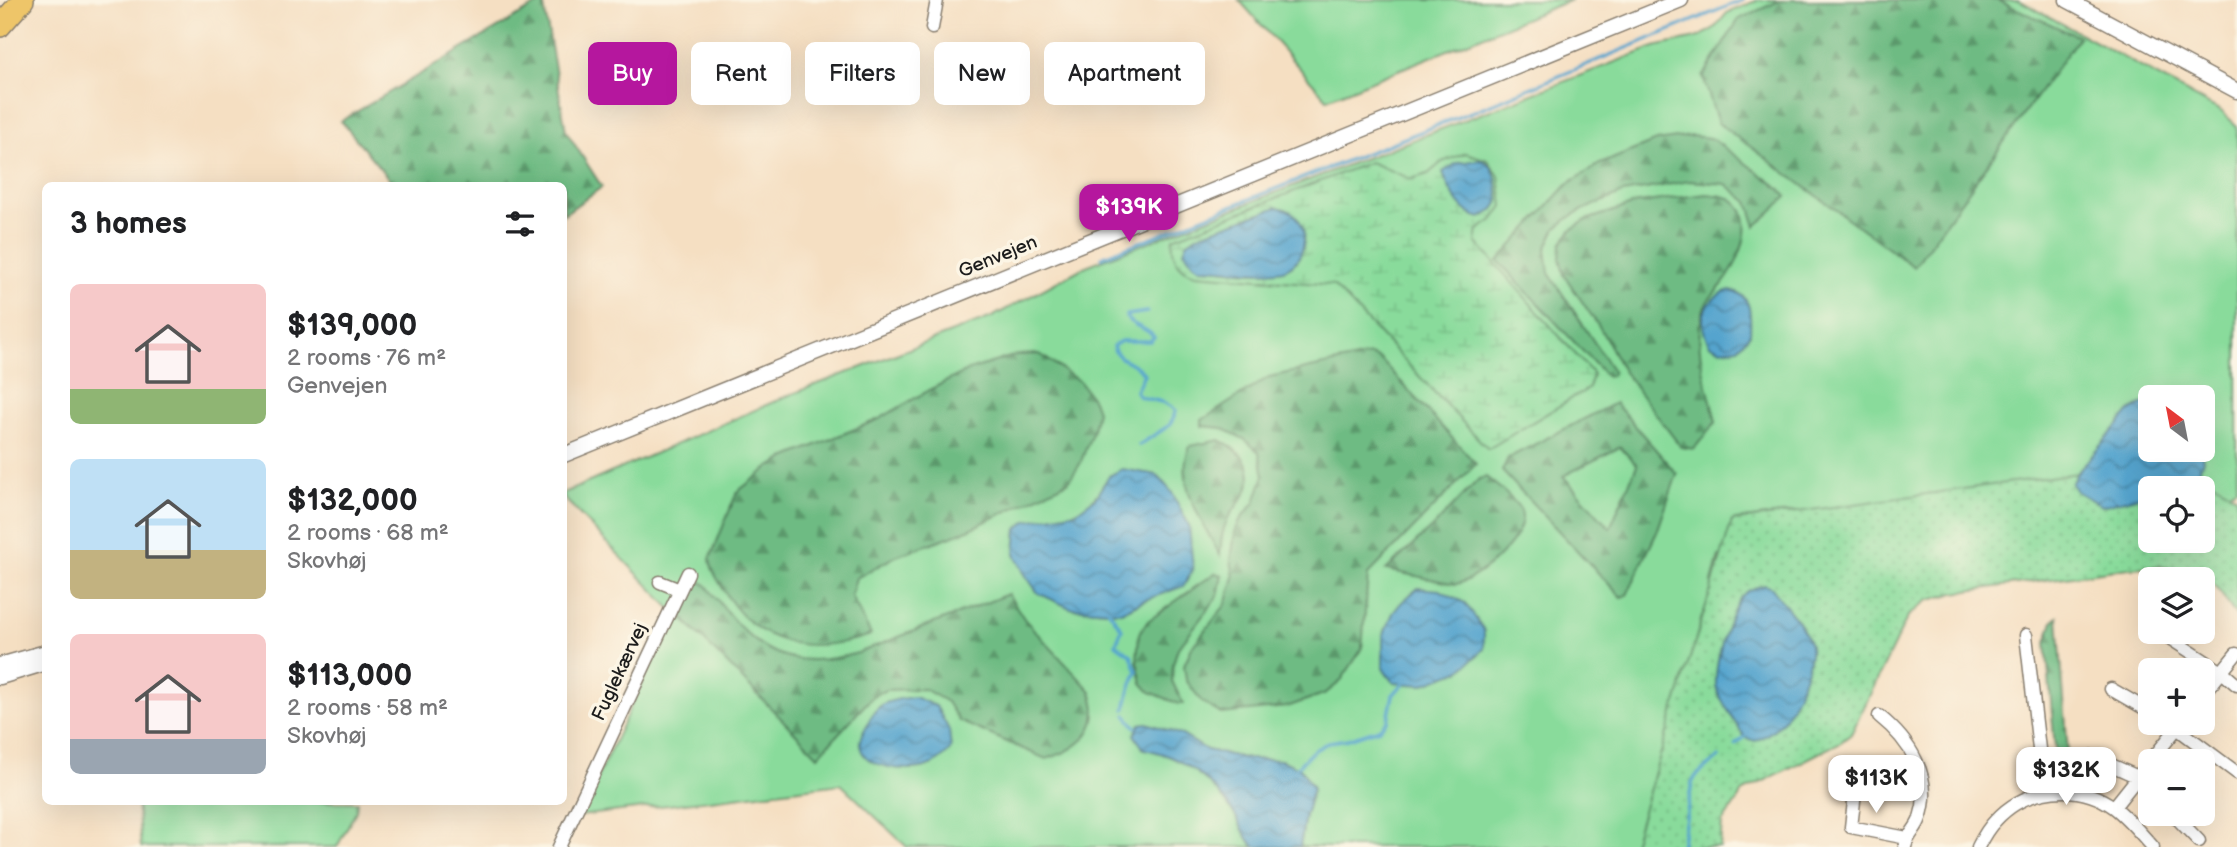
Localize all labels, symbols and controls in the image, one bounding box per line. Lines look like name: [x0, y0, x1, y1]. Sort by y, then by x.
chip: Buy: [588, 42, 677, 105]
chip: Rent: [691, 42, 791, 105]
chip: Filters: [805, 42, 920, 105]
chip: New: [934, 42, 1030, 105]
chip: Apartment: [1044, 42, 1205, 105]
pin: $139K: [1080, 184, 1178, 244]
text: $139K: [1095, 193, 1163, 221]
icon: filters: [501, 205, 539, 243]
text: 3 homes: [70, 206, 187, 242]
street label: Genvejen: [955, 231, 1041, 283]
text: $139,000: [287, 308, 417, 344]
icon: home: [126, 312, 210, 396]
text: 2 rooms · 76 m²: [287, 344, 446, 372]
text: Genvejen: [287, 372, 387, 400]
north arrow: [2138, 385, 2216, 462]
map controls: [2138, 385, 2215, 826]
button: locate: [2138, 476, 2215, 553]
text: $132,000: [287, 483, 418, 519]
icon: home: [126, 487, 210, 571]
text: 2 rooms · 68 m²: [287, 519, 449, 547]
text: Skovhøj: [287, 547, 366, 575]
button: layers: [2138, 567, 2215, 644]
street label: Fuglekærvej: [587, 619, 653, 725]
text: $113,000: [287, 658, 412, 694]
button: +: [2138, 658, 2215, 735]
icon: home: [126, 662, 210, 746]
text: 2 rooms · 58 m²: [287, 694, 448, 722]
text: Skovhøj: [287, 722, 366, 750]
pin: $132K: [2017, 748, 2115, 807]
button: −: [2138, 749, 2215, 826]
pin: $113K: [1827, 756, 1925, 815]
text: $132K: [2032, 756, 2100, 784]
text: $113K: [1844, 764, 1908, 792]

